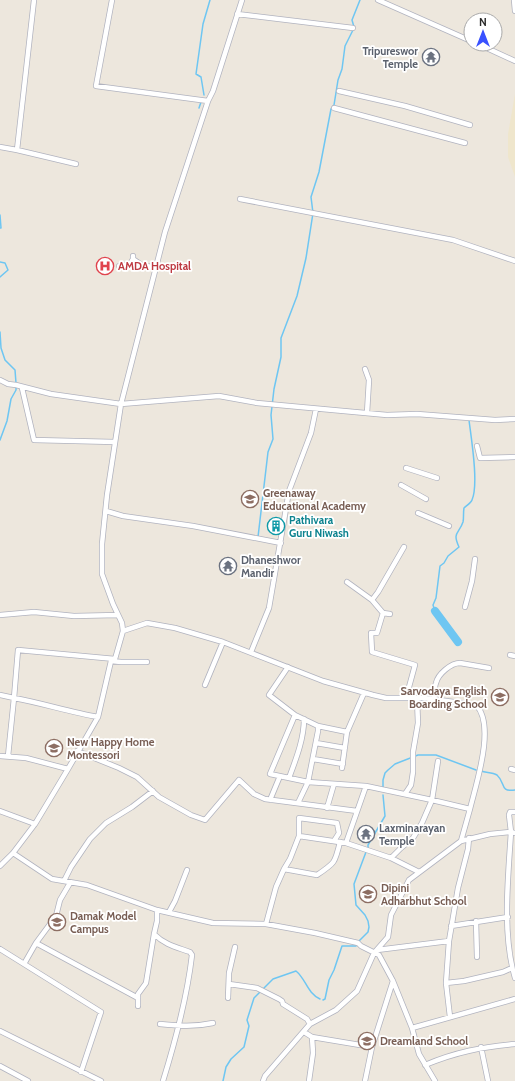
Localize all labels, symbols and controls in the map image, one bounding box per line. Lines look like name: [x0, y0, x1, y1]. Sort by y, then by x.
north arrow: [463, 12, 503, 52]
text: N: [479, 15, 487, 29]
place label: Tripureswor Temple: [363, 44, 418, 71]
temple icon: Tripureswor Temple: [421, 47, 441, 67]
hospital icon: AMDA Hospital: [95, 256, 115, 276]
place label: AMDA Hospital: [118, 259, 191, 273]
place label: Greenaway Educational Academy: [263, 486, 366, 513]
school or university icon: Greenaway Educational Academy: [240, 489, 260, 509]
place label: Pathivara Guru Niwash: [289, 513, 349, 540]
building icon: Pathivara Guru Niwash: [266, 516, 286, 536]
place label: Dhaneshwor Mandir: [241, 553, 301, 580]
temple icon: Dhaneshwor Mandir: [218, 556, 238, 576]
place label: Sarvodaya English Boarding School: [401, 684, 487, 711]
school or university icon: Sarvodaya English Boarding School: [490, 687, 510, 707]
place label: New Happy Home Montessori: [67, 735, 155, 762]
school or university icon: New Happy Home Montessori: [44, 738, 64, 758]
place label: Laxminarayan Temple: [379, 821, 445, 848]
temple icon: Laxminarayan Temple: [356, 824, 376, 844]
place label: Dipini Adharbhut School: [381, 881, 467, 908]
school or university icon: Dipini Adharbhut School: [358, 884, 378, 904]
place label: Damak Model Campus: [70, 909, 136, 936]
school or university icon: Damak Model Campus: [47, 912, 67, 932]
school or university icon: Dreamland School: [357, 1031, 377, 1051]
place label: Dreamland School: [380, 1034, 468, 1048]

